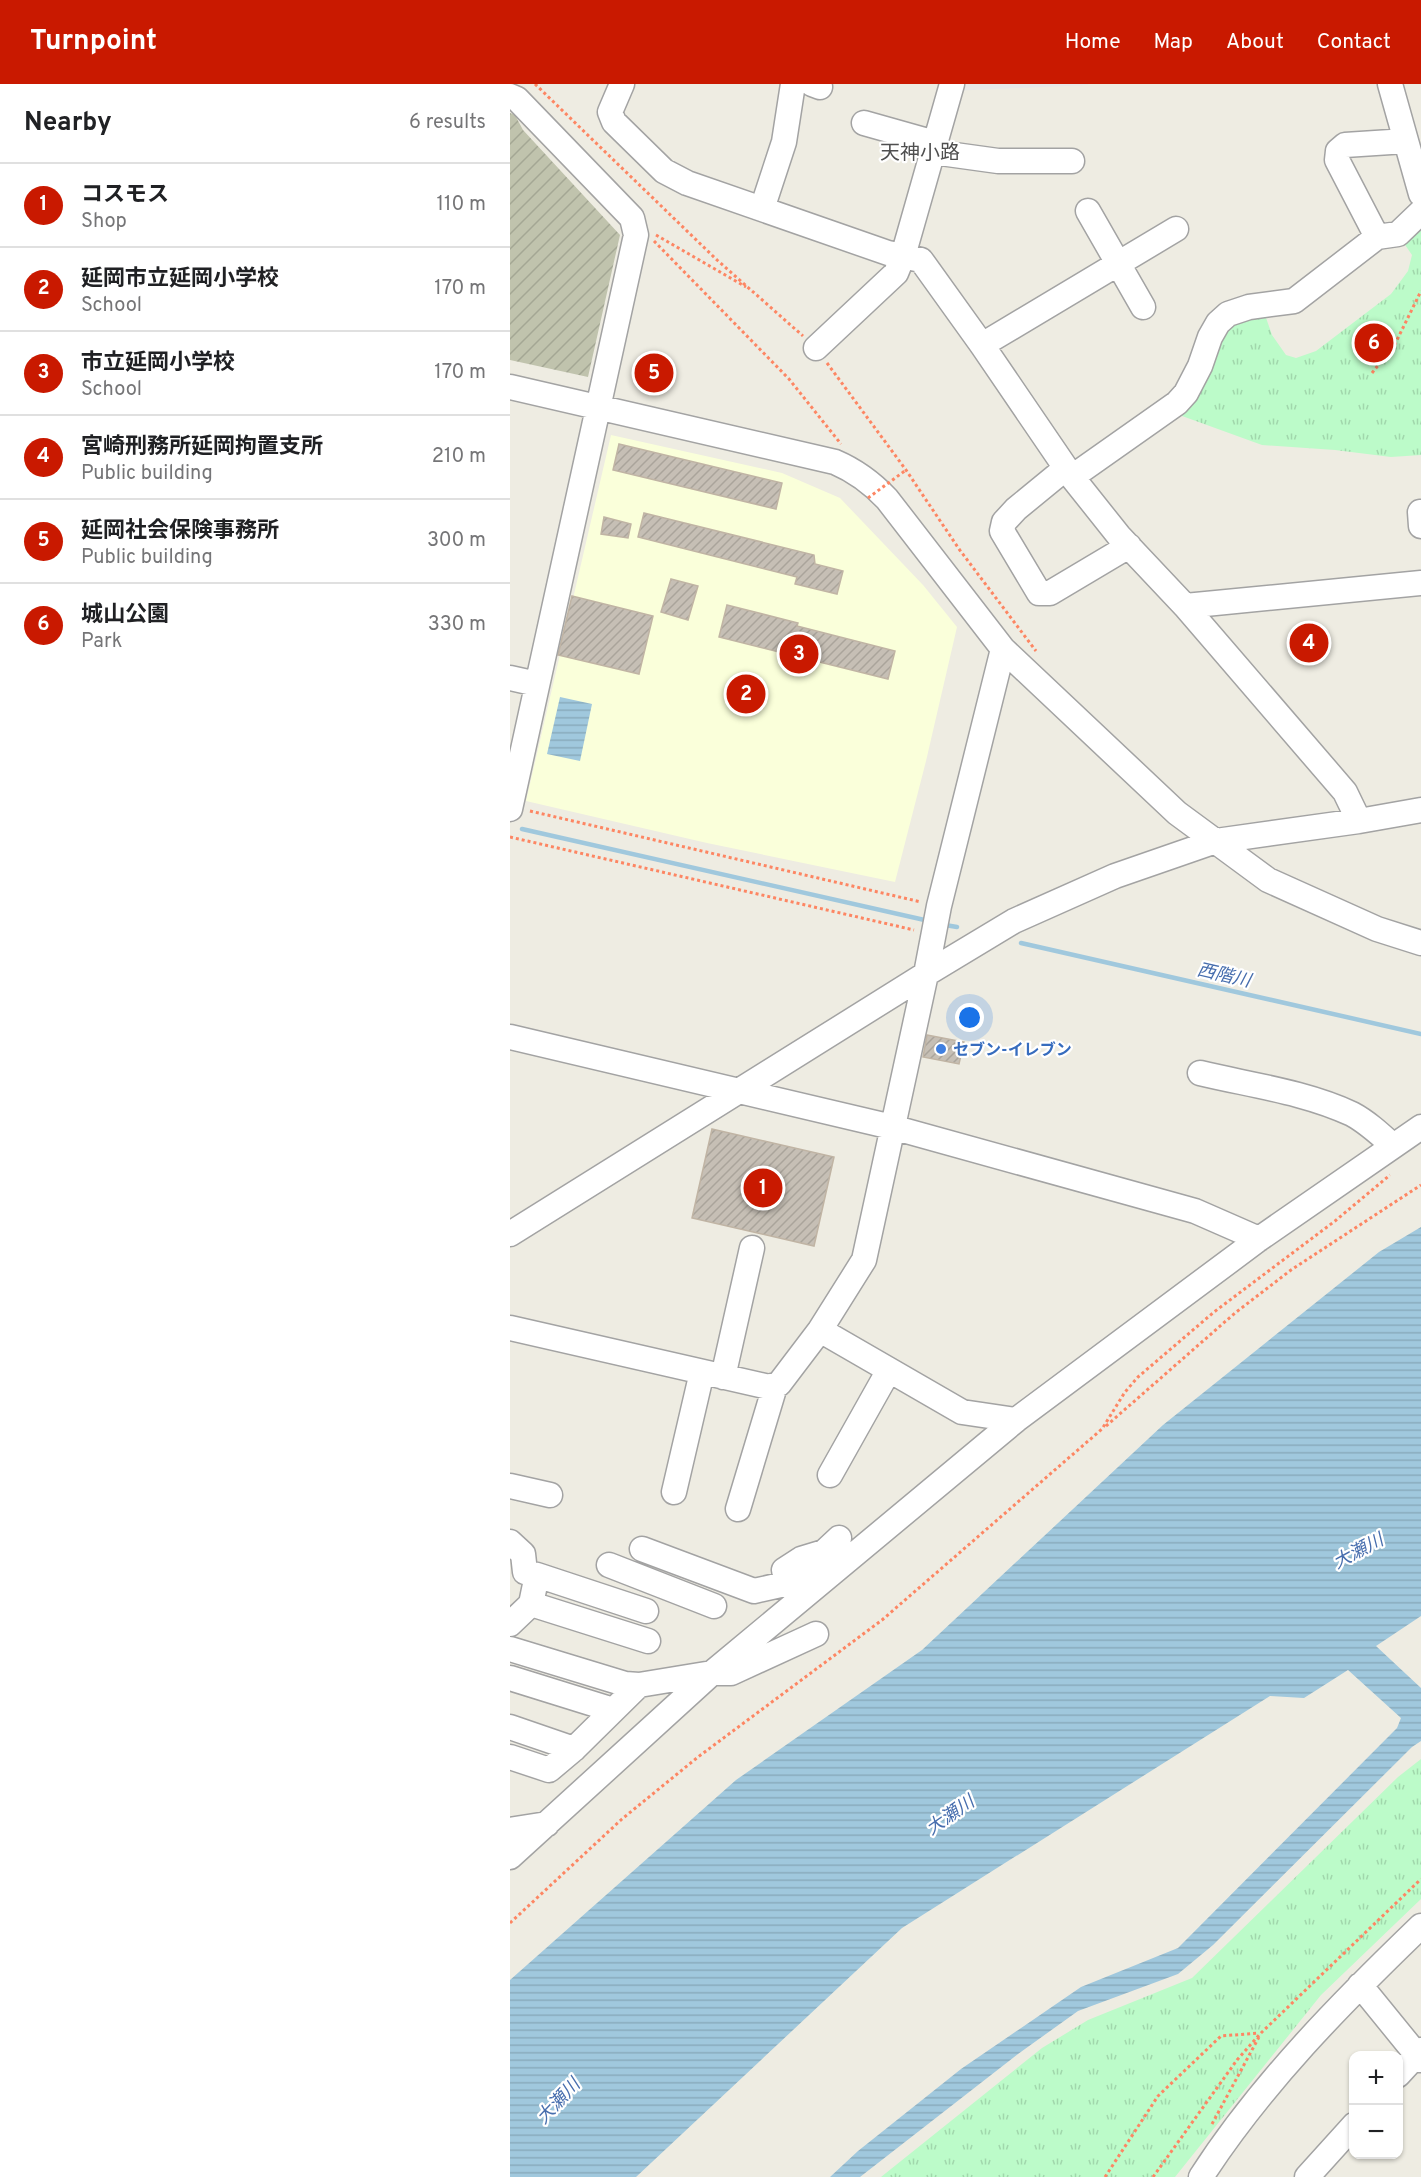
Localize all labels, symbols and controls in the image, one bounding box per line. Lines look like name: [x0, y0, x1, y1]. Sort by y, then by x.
text: Turnpoint: [30, 24, 157, 60]
text: Home: [1065, 29, 1121, 56]
text: Map: [1154, 29, 1193, 56]
text: About: [1226, 29, 1284, 56]
text: Contact: [1317, 29, 1391, 56]
text: Nearby: [24, 107, 112, 140]
text: 6 results: [409, 110, 486, 136]
district label: 天神小路: [880, 141, 960, 167]
text: コスモス: [81, 182, 169, 209]
text: 1: [40, 192, 48, 218]
text: 110 m: [437, 192, 486, 218]
text: Shop: [81, 209, 127, 235]
text: 延岡市立延岡小学校: [81, 266, 279, 293]
text: 2: [37, 276, 50, 302]
text: 170 m: [434, 276, 486, 302]
text: School: [81, 293, 142, 319]
pin: 6: [1354, 320, 1394, 366]
text: 市立延岡小学校: [81, 350, 235, 377]
pin: 5: [634, 350, 674, 396]
text: 3: [38, 360, 50, 386]
text: 170 m: [434, 360, 486, 386]
text: School: [81, 377, 142, 403]
text: 宮崎刑務所延岡拘置支所: [81, 434, 323, 461]
text: 4: [37, 444, 50, 470]
text: 210 m: [432, 444, 486, 470]
text: Public building: [81, 461, 213, 487]
text: 延岡社会保険事務所: [81, 518, 279, 545]
text: 5: [37, 528, 50, 554]
text: 300 m: [427, 528, 486, 554]
text: Public building: [81, 545, 213, 571]
text: 城山公園: [81, 602, 169, 629]
text: 6: [37, 612, 50, 638]
text: 330 m: [428, 612, 486, 638]
pin: 4: [1290, 620, 1328, 666]
text: Park: [81, 629, 122, 655]
pin: 3: [780, 632, 818, 676]
pin: 2: [726, 672, 766, 716]
water label: 西階川: [1195, 959, 1255, 994]
your location: [955, 1003, 984, 1032]
place label: セブン-イレブン: [953, 1041, 1072, 1061]
marker: セブン-イレブン: [934, 1042, 948, 1056]
pin: 1: [744, 1166, 782, 1210]
water label: 大瀬川: [1329, 1529, 1390, 1575]
water label: 大瀬川: [922, 1790, 981, 1841]
map controls: [1349, 2051, 1403, 2159]
button: +: [1349, 2051, 1403, 2105]
water label: 大瀬川: [532, 2073, 587, 2130]
button: −: [1349, 2105, 1403, 2159]

